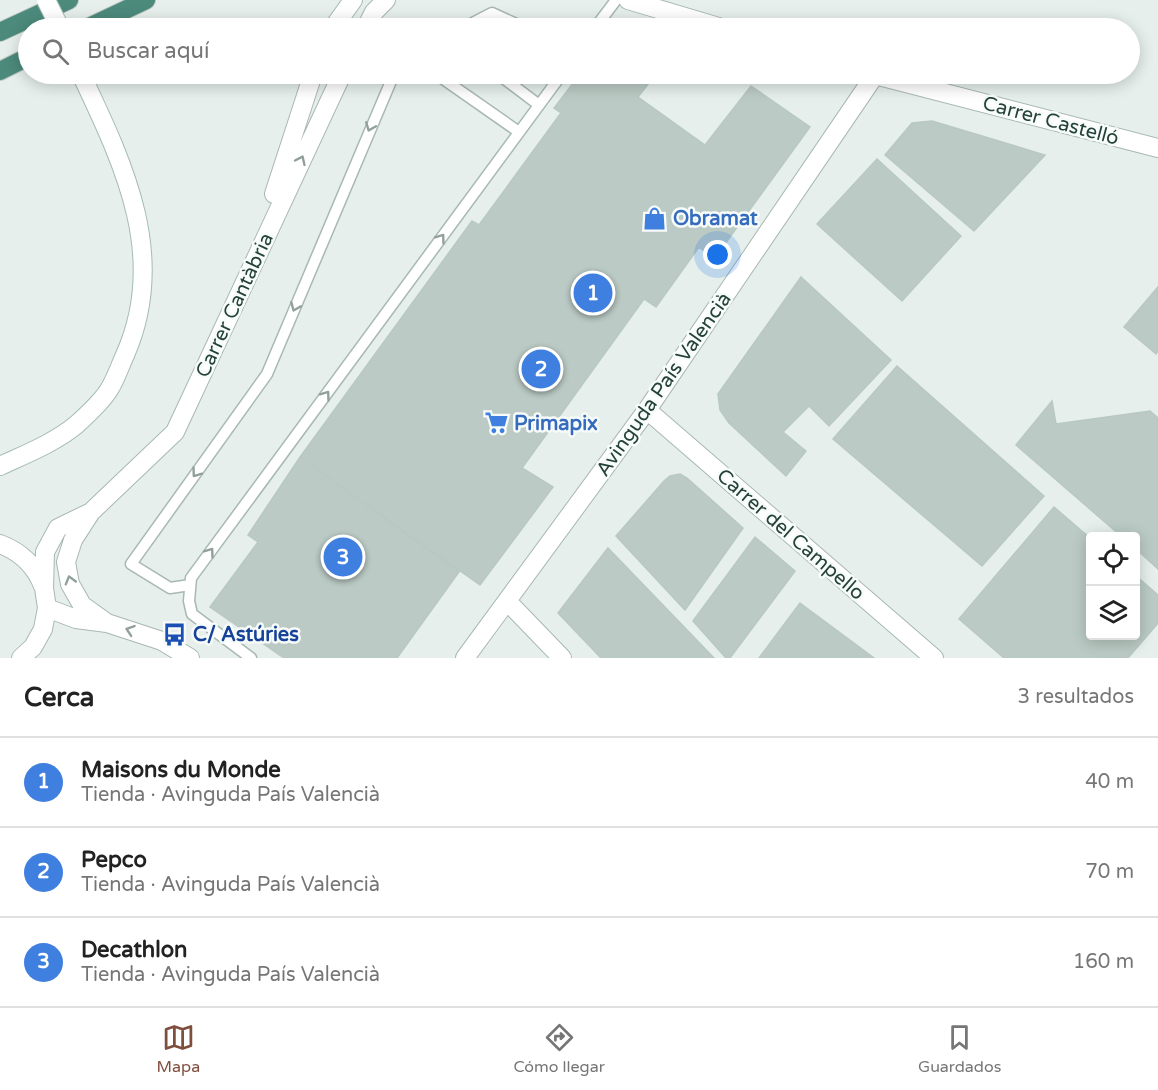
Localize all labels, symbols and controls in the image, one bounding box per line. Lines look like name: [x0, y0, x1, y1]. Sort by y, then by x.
search box: [18, 18, 1140, 84]
icon: search: [39, 35, 72, 68]
text: Buscar aquí: [87, 38, 209, 64]
street label: Carrer Castelló: [980, 91, 1121, 151]
one-way arrow: [365, 121, 377, 132]
one-way arrow: [293, 156, 305, 167]
shop icon: Obramat: [642, 205, 668, 231]
place label: Obramat: [673, 207, 758, 231]
street label: Carrer Cantàbria: [191, 229, 279, 382]
one-way arrow: [434, 233, 445, 244]
your location: [703, 240, 732, 269]
pin: 1: [574, 270, 612, 316]
street label: Avinguda País Valencià: [591, 288, 736, 481]
one-way arrow: [291, 301, 303, 312]
pin: 2: [522, 346, 560, 392]
one-way arrow: [319, 390, 330, 401]
supermarket icon: Primapix: [483, 410, 509, 436]
place label: Primapix: [514, 412, 598, 436]
street label: Carrer del Campello: [712, 464, 869, 605]
one-way arrow: [192, 467, 203, 478]
map controls: [1086, 532, 1140, 640]
button: locate: [1086, 532, 1140, 586]
pin: 3: [324, 534, 362, 580]
one-way arrow: [203, 547, 214, 558]
one-way arrow: [65, 576, 78, 586]
button: layers: [1086, 586, 1140, 640]
bus stop icon: C/ Astúries: [162, 621, 188, 647]
place label: C/ Astúries: [193, 623, 299, 647]
one-way arrow: [125, 625, 136, 638]
text: Cerca: [24, 682, 94, 713]
text: 3 resultados: [1018, 685, 1134, 709]
text: Maisons du Monde: [81, 757, 281, 783]
text: 1: [37, 770, 50, 794]
text: 40 m: [1085, 770, 1134, 794]
text: Tienda · Avinguda País Valencià: [81, 783, 380, 807]
text: Pepco: [81, 847, 147, 873]
text: 2: [37, 860, 50, 884]
text: 70 m: [1085, 860, 1134, 884]
text: Tienda · Avinguda País Valencià: [81, 873, 380, 897]
text: Decathlon: [81, 937, 187, 963]
text: 3: [37, 950, 50, 974]
text: 160 m: [1073, 950, 1134, 974]
text: Tienda · Avinguda País Valencià: [81, 963, 380, 987]
tab: Mapa: [157, 1021, 200, 1077]
tab: Cómo llegar: [513, 1021, 605, 1077]
tab: Guardados: [918, 1021, 1001, 1077]

